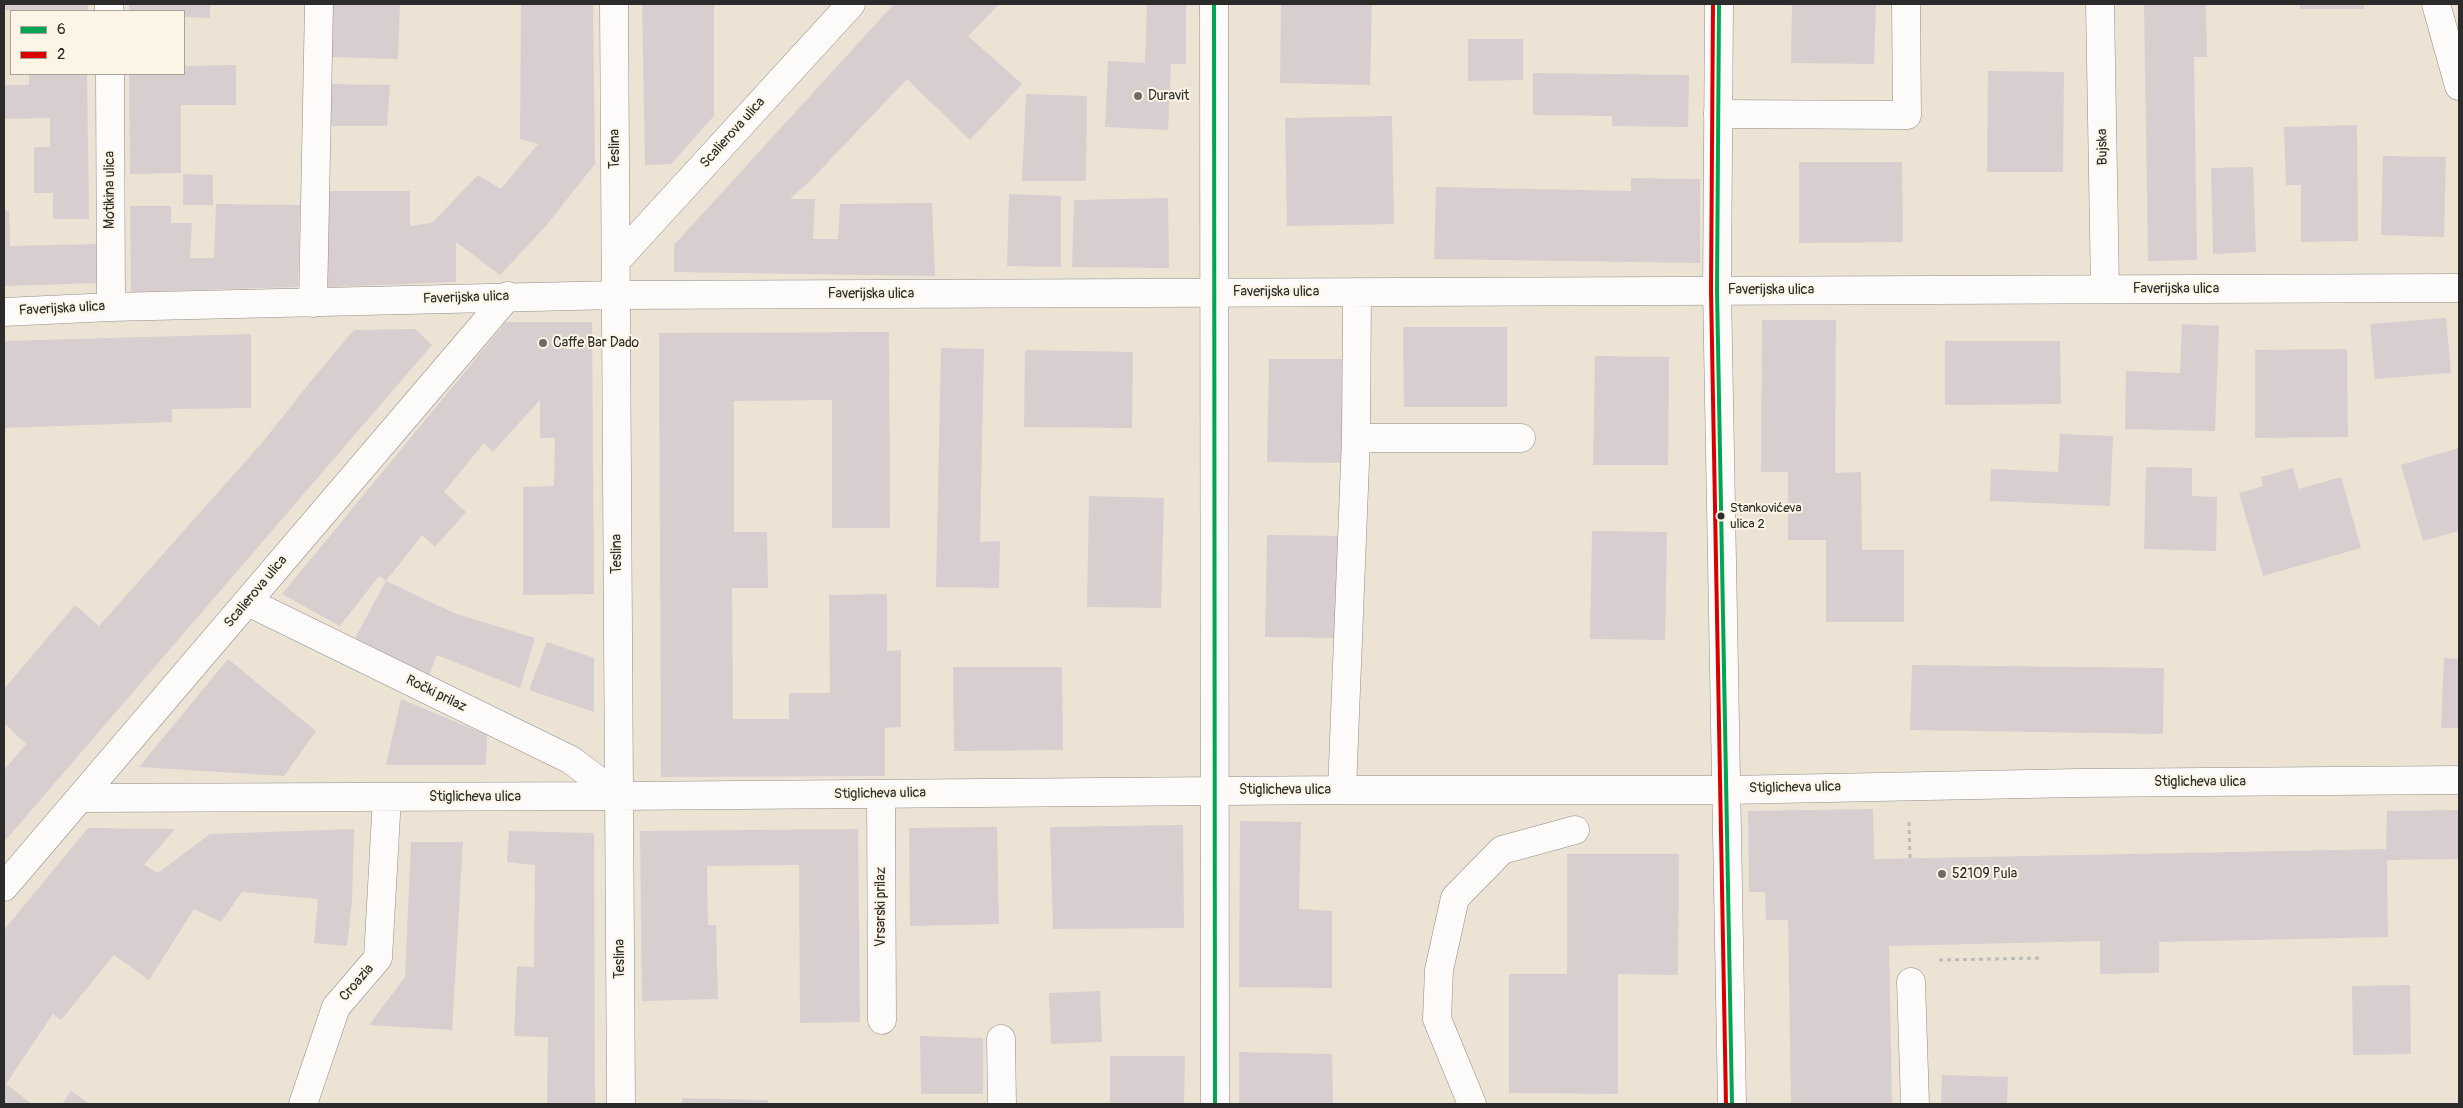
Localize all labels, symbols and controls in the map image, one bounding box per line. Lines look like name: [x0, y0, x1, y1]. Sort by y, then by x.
legend: [10, 10, 185, 75]
text: 6: [57, 20, 66, 39]
text: 2: [57, 45, 65, 64]
place label: Duravit: [1148, 88, 1189, 104]
marker: Duravit: [1132, 90, 1144, 102]
street label: Scalierova ulica: [697, 94, 769, 172]
street label: Bujska: [2094, 128, 2112, 166]
street label: Teslina: [607, 129, 623, 169]
street label: Motikina ulica: [102, 151, 118, 229]
street label: Faverijska ulica: [2133, 281, 2219, 297]
street label: Faverijska ulica: [1728, 282, 1814, 298]
street label: Faverijska ulica: [1233, 284, 1319, 300]
street label: Faverijska ulica: [828, 286, 914, 302]
street label: Faverijska ulica: [423, 288, 509, 308]
street label: Faverijska ulica: [18, 298, 106, 320]
place label: Caffe Bar Dado: [553, 335, 639, 351]
marker: Caffe Bar Dado: [537, 337, 549, 349]
place label: Stankovićeva ulica 2: [1730, 501, 1801, 532]
marker: Stankovićeva ulica 2: [1716, 511, 1726, 521]
street label: Teslina: [609, 534, 625, 574]
street label: Scalierova ulica: [221, 552, 291, 632]
street label: Ročki prilaz: [403, 672, 469, 716]
street label: Stiglicheva ulica: [2154, 774, 2246, 790]
street label: Stiglicheva ulica: [1749, 779, 1841, 797]
street label: Stiglicheva ulica: [1239, 782, 1331, 798]
street label: Stiglicheva ulica: [834, 785, 926, 803]
street label: Stiglicheva ulica: [429, 789, 521, 805]
place label: 52109 Pula: [1952, 866, 2017, 882]
street label: Vrsarski prilaz: [873, 867, 889, 947]
marker: 52109 Pula: [1936, 868, 1948, 880]
street label: Teslina: [612, 939, 628, 979]
street label: Croazia: [336, 961, 378, 1005]

